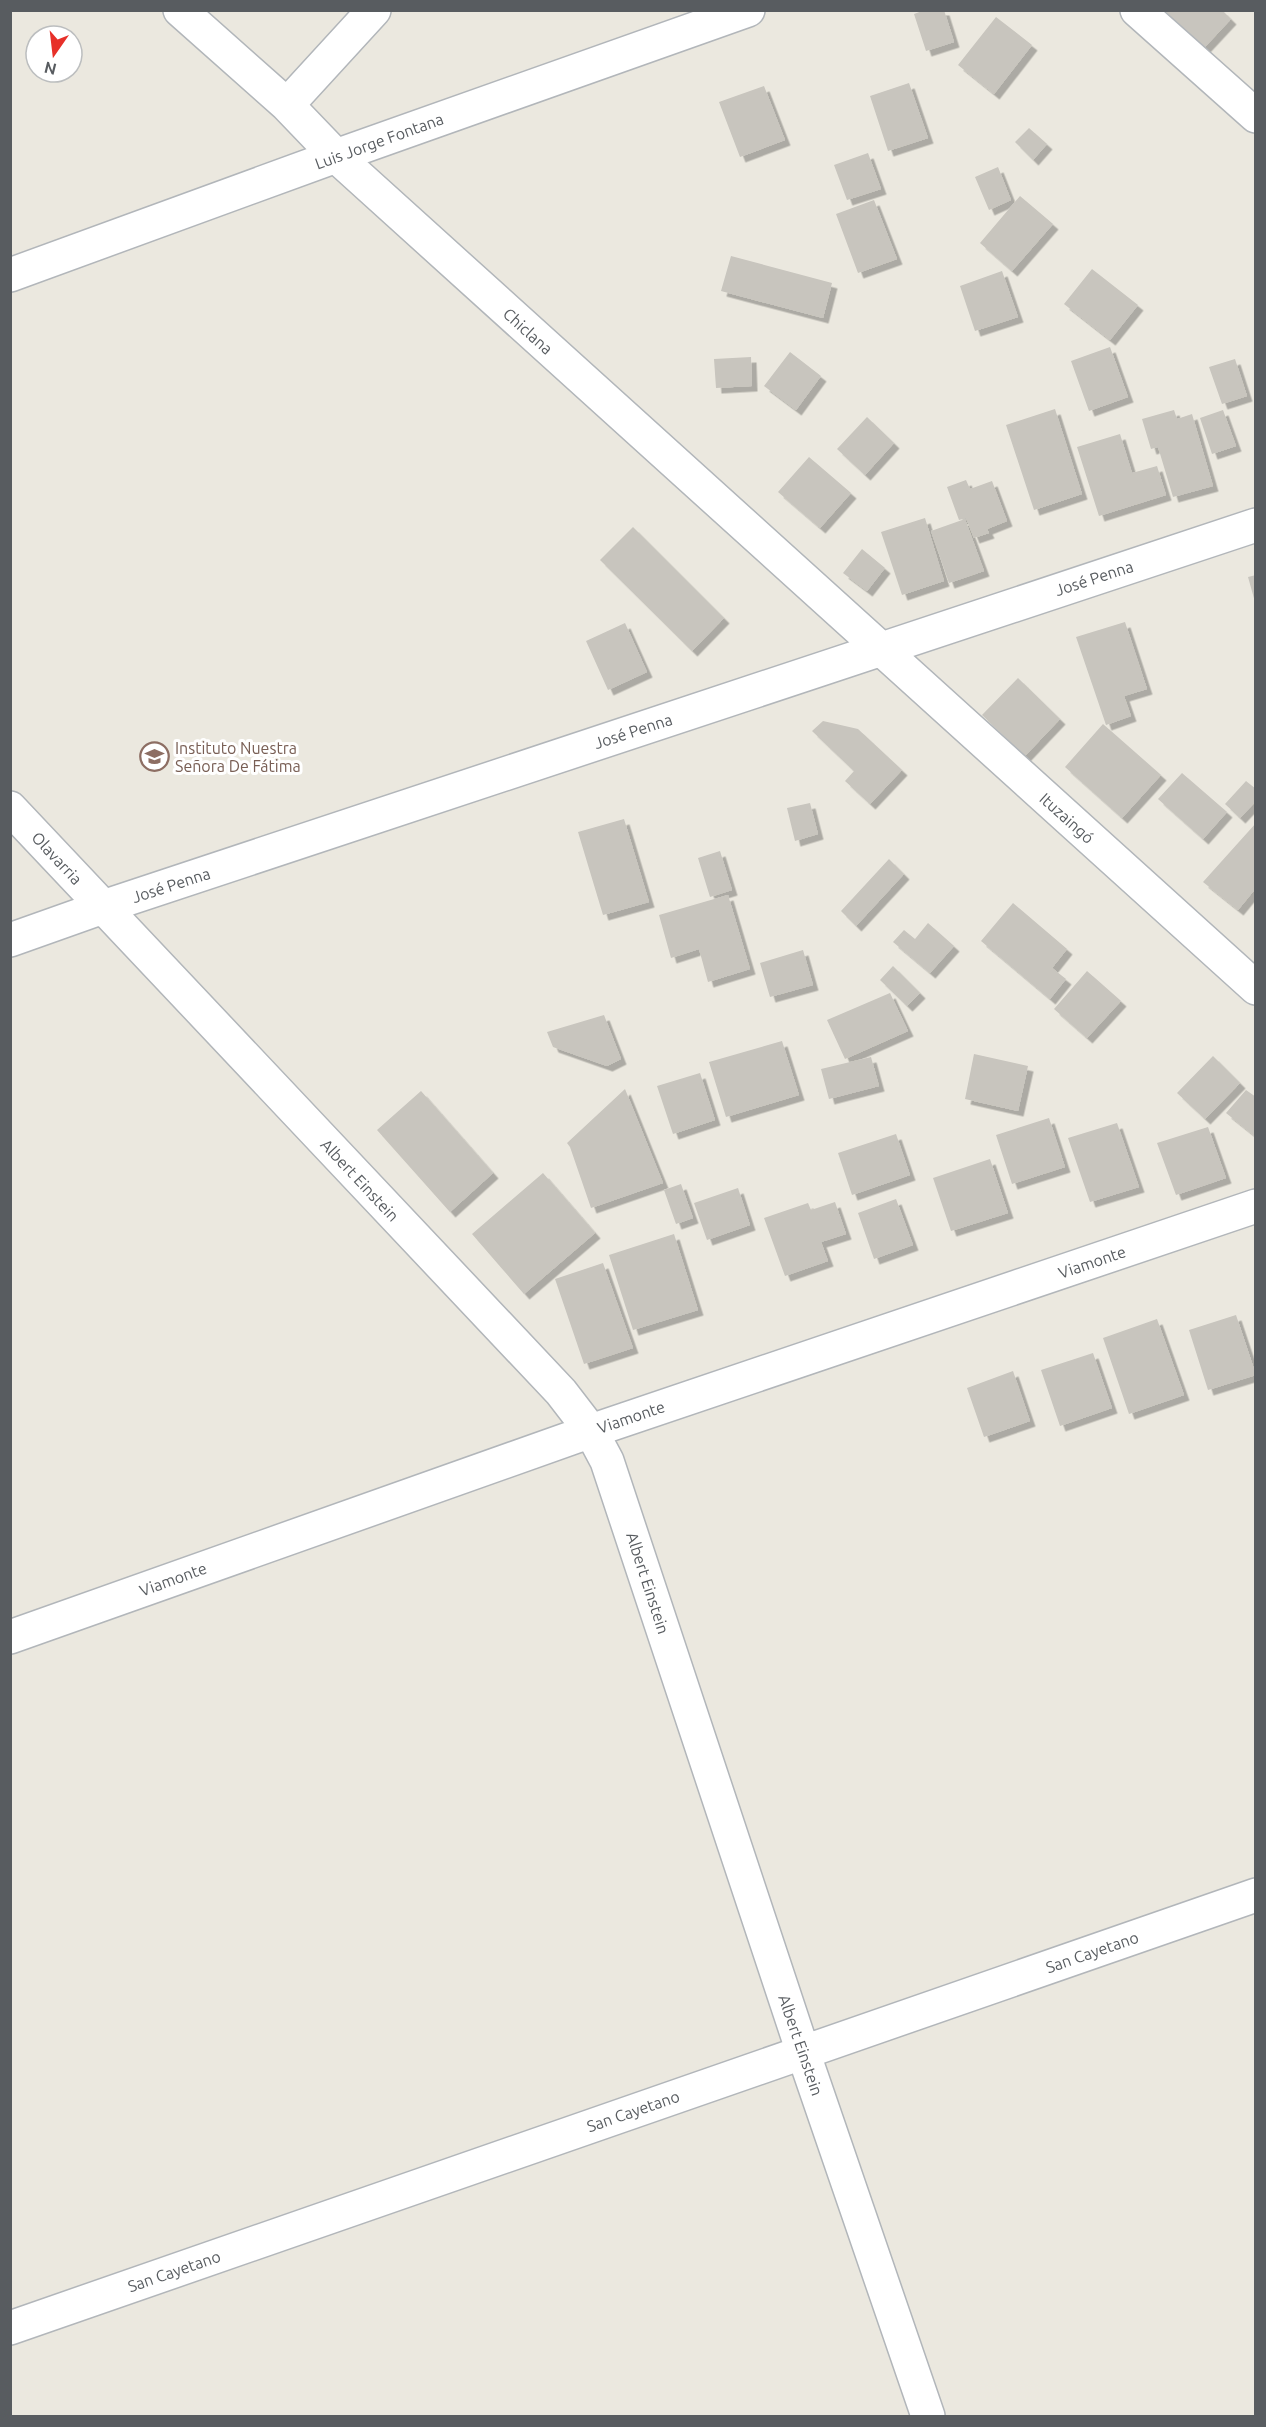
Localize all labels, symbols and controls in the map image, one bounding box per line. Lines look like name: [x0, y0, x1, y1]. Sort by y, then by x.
north arrow: [24, 24, 84, 84]
text: N: [42, 58, 58, 79]
street label: Luis Jorge Fontana: [312, 109, 446, 173]
street label: Chiclana: [500, 304, 556, 358]
street label: José Penna: [1053, 557, 1135, 599]
street label: José Penna: [592, 710, 674, 752]
place label: Instituto Nuestra Señora De Fátima: [175, 739, 301, 775]
school or university icon: Instituto Nuestra Señora De Fátima: [138, 741, 170, 773]
street label: Ituzaingó: [1036, 789, 1098, 847]
street label: Olavarria: [28, 828, 86, 888]
street label: José Penna: [130, 864, 212, 906]
street label: Albert Einstein: [317, 1135, 403, 1225]
street label: Viamonte: [1056, 1242, 1128, 1282]
street label: Viamonte: [595, 1397, 667, 1437]
street label: Albert Einstein: [623, 1530, 673, 1636]
street label: Viamonte: [137, 1559, 209, 1599]
street label: San Cayetano: [1043, 1928, 1141, 1976]
street label: Albert Einstein: [775, 1992, 827, 2098]
street label: San Cayetano: [584, 2087, 682, 2135]
street label: San Cayetano: [125, 2247, 223, 2295]

